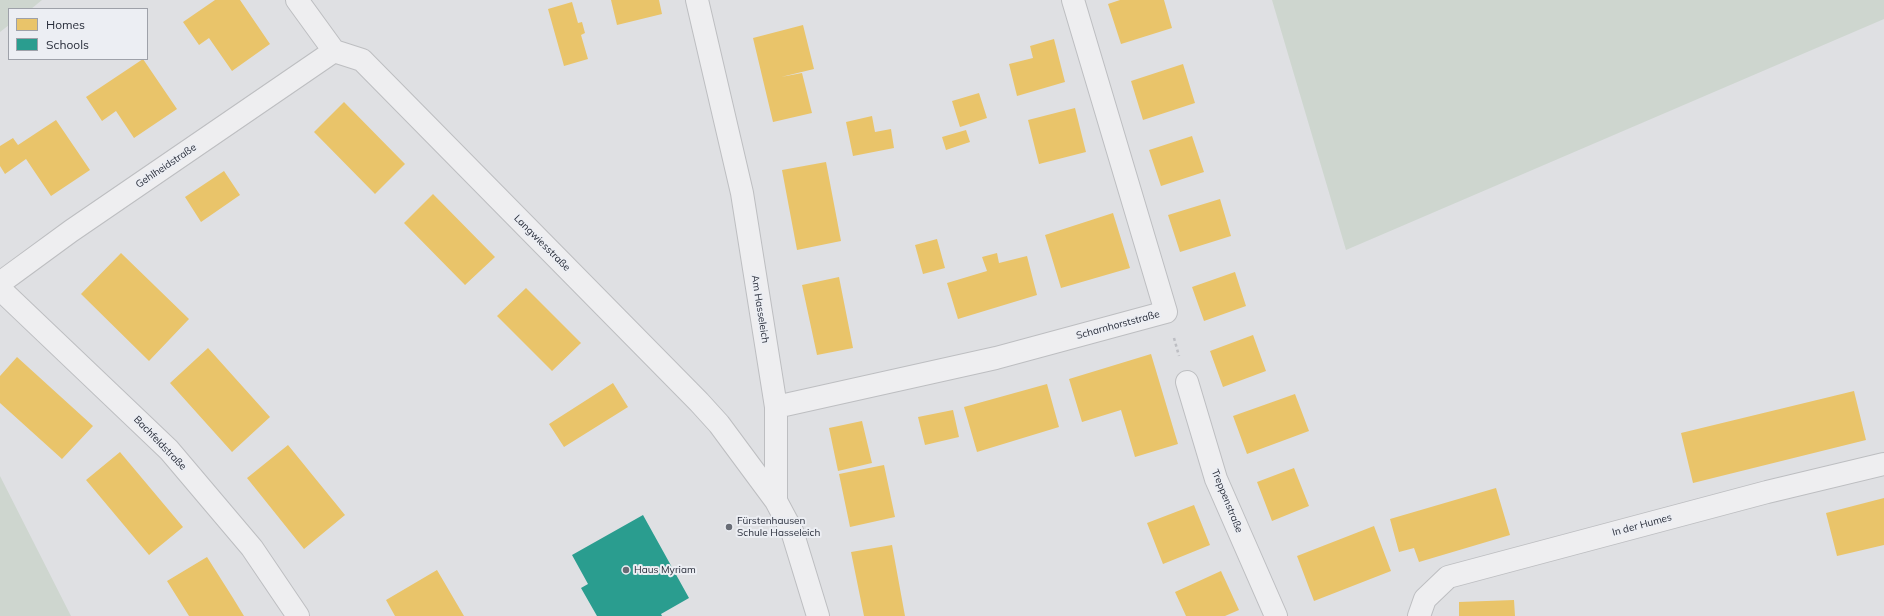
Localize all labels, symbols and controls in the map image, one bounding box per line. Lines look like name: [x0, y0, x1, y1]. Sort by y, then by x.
legend: [8, 8, 148, 60]
text: Homes: [46, 17, 85, 32]
text: Schools: [46, 37, 89, 52]
street label: Gehlheidstraße: [133, 141, 199, 191]
street label: Langwiesstraße: [511, 212, 573, 274]
street label: Am Hasseleich: [749, 274, 771, 344]
street label: Scharnhorststraße: [1075, 308, 1161, 342]
street label: Bachfeldstraße: [131, 413, 189, 473]
street label: Treppenstraße: [1209, 468, 1245, 534]
street label: In der Humes: [1611, 511, 1673, 539]
place label: Fürstenhausen Schule Hasseleich: [737, 515, 820, 538]
marker: Fürstenhausen Schule Hasseleich: [724, 522, 734, 532]
place label: Haus Myriam: [634, 564, 696, 576]
marker: Haus Myriam: [621, 565, 631, 575]

